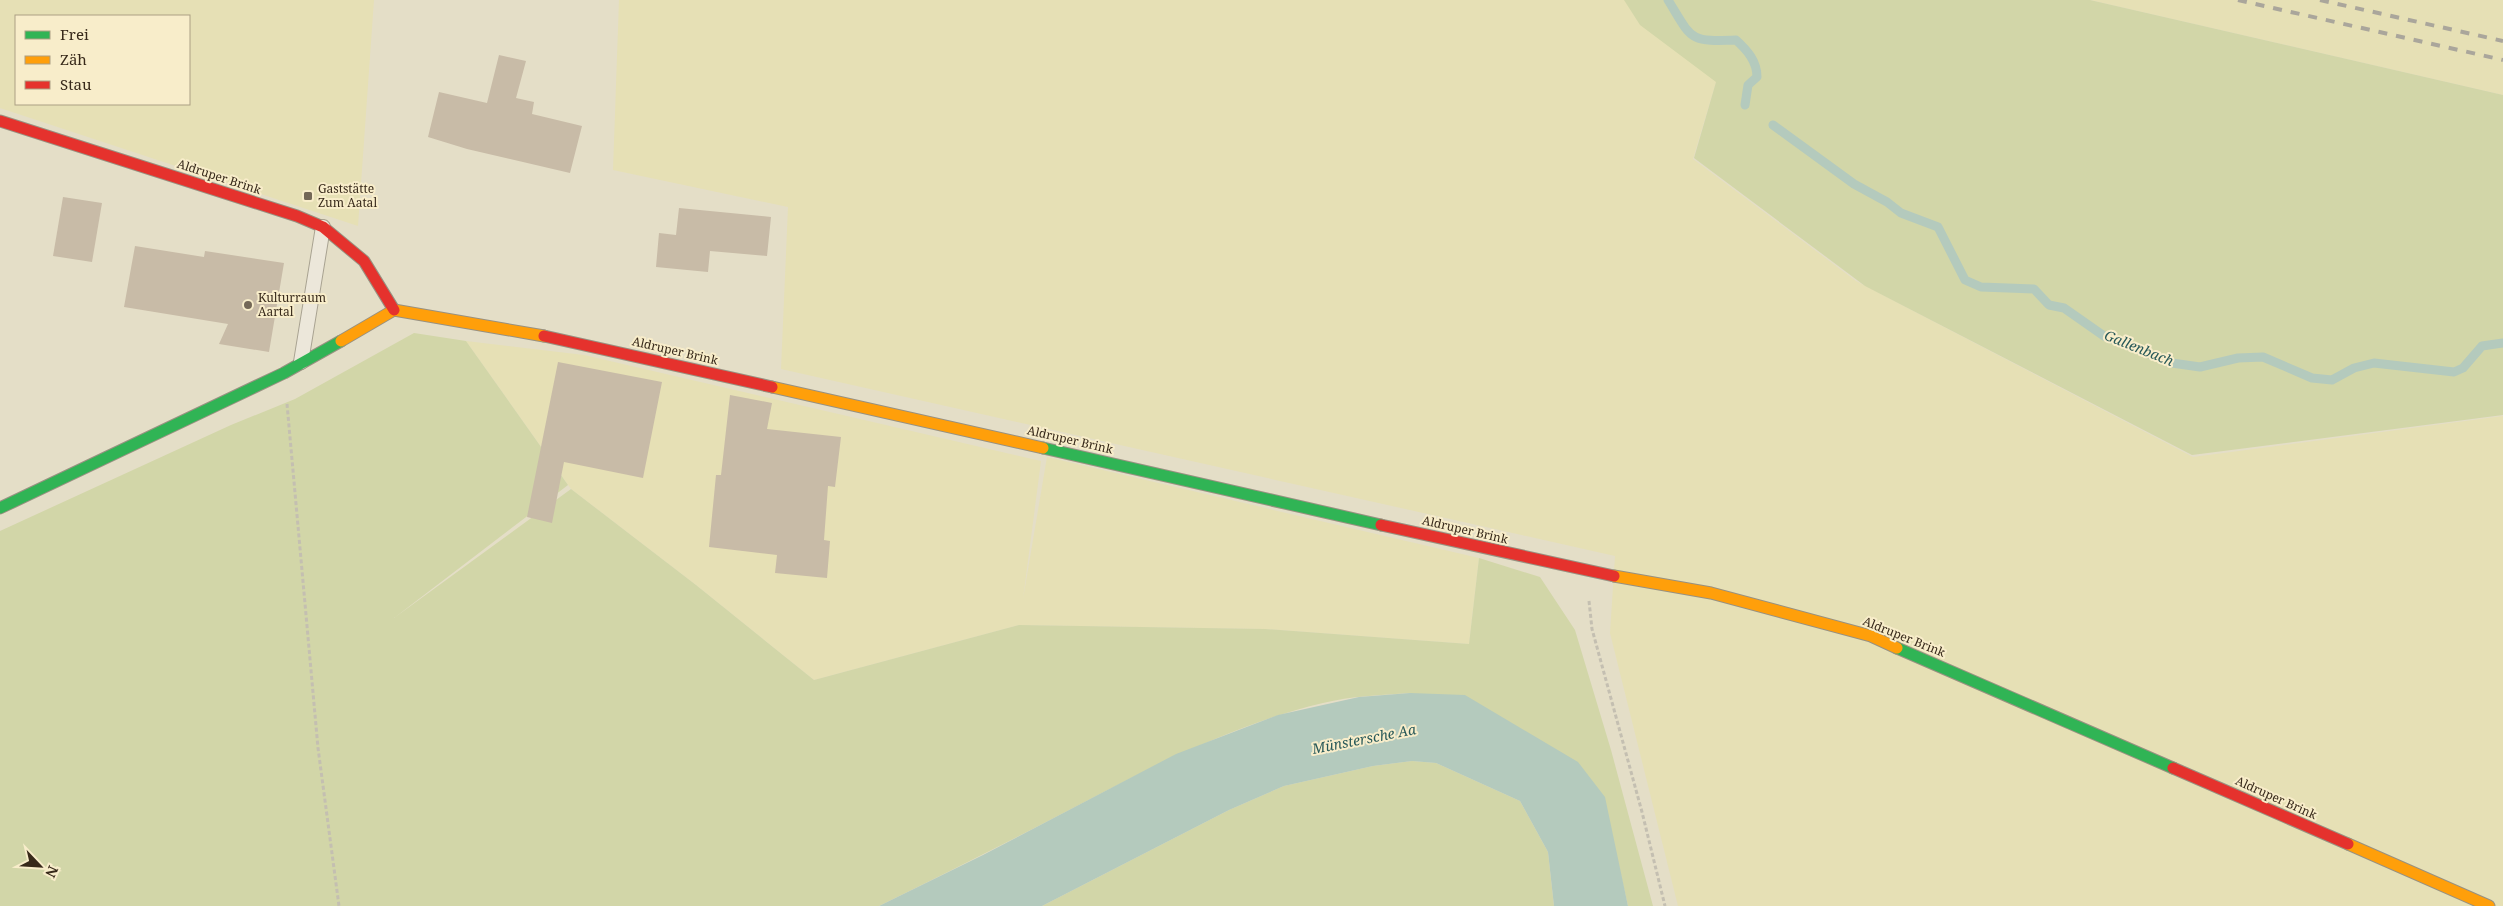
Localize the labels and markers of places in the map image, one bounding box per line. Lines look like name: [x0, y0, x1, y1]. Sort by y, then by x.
place label: Gaststätte Zum Aatal: [318, 180, 377, 211]
marker: Gaststätte Zum Aatal: [302, 190, 314, 202]
place label: Kulturraum Aartal: [258, 289, 326, 320]
marker: Kulturraum Aartal: [242, 299, 254, 311]

